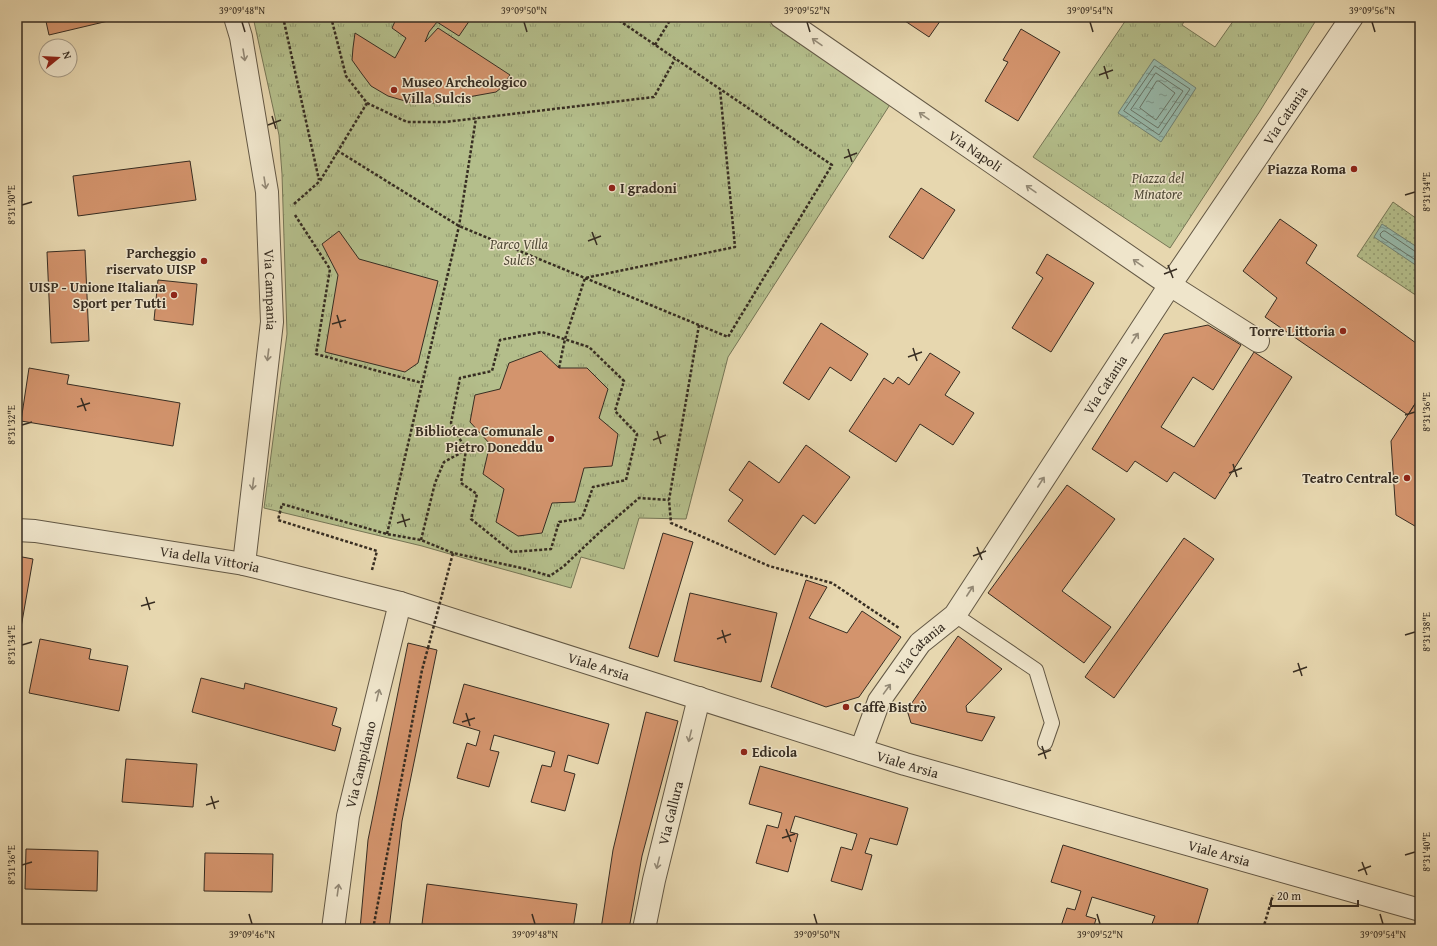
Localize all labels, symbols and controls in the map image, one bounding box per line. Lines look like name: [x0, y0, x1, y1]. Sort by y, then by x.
text: 39°09'48"N: [219, 3, 265, 18]
text: 39°09'50"N: [501, 3, 547, 18]
text: 39°09'52"N: [784, 3, 830, 18]
text: 39°09'54"N: [1067, 3, 1113, 18]
text: 39°09'56"N: [1349, 3, 1395, 18]
north arrow: [38, 38, 78, 78]
one-way arrow: [811, 38, 822, 46]
one-way arrow: [240, 48, 248, 61]
text: N: [59, 49, 76, 61]
place label: Museo Archeologico Villa Sulcis: [402, 72, 527, 108]
street label: Via Catania: [1258, 82, 1313, 149]
marker: Museo Archeologico Villa Sulcis: [389, 85, 399, 95]
one-way arrow: [918, 112, 929, 120]
street label: Via Napoli: [944, 125, 1006, 177]
place label: Piazza Roma: [1267, 159, 1347, 179]
marker: Piazza Roma: [1349, 164, 1359, 174]
park label: Piazza del Minatore: [1131, 168, 1185, 204]
text: 8°31'34"E: [1419, 172, 1434, 212]
one-way arrow: [261, 176, 269, 189]
place label: I gradoni: [620, 178, 677, 198]
marker: I gradoni: [607, 183, 617, 193]
text: 8°31'30"E: [4, 185, 19, 225]
one-way arrow: [1026, 185, 1037, 193]
park label: Parco Villa Sulcis: [489, 234, 549, 270]
place label: Parcheggio riservato UISP: [106, 243, 197, 279]
street label: Via Campania: [259, 249, 282, 332]
marker: Parcheggio riservato UISP: [199, 256, 209, 266]
one-way arrow: [1133, 259, 1144, 267]
place label: UISP - Unione Italiana Sport per Tutti: [29, 277, 167, 313]
marker: UISP - Unione Italiana Sport per Tutti: [169, 290, 179, 300]
place label: Torre Littoria: [1250, 321, 1336, 341]
marker: Torre Littoria: [1338, 326, 1348, 336]
one-way arrow: [1132, 332, 1140, 344]
one-way arrow: [264, 348, 272, 361]
street label: Via Catania: [1078, 351, 1132, 418]
text: 8°31'36"E: [1419, 392, 1434, 432]
text: 8°31'32"E: [4, 405, 19, 445]
place label: Biblioteca Comunale Pietro Doneddu: [415, 421, 543, 457]
marker: Biblioteca Comunale Pietro Doneddu: [546, 434, 556, 444]
place label: Teatro Centrale: [1302, 468, 1399, 488]
marker: Teatro Centrale: [1402, 473, 1412, 483]
one-way arrow: [1038, 476, 1046, 488]
one-way arrow: [249, 477, 257, 490]
street label: Via della Vittoria: [158, 541, 262, 578]
one-way arrow: [966, 586, 974, 597]
text: 8°31'38"E: [1419, 612, 1434, 652]
street label: Via Catania: [890, 617, 949, 680]
text: 8°31'34"E: [4, 625, 19, 665]
street label: Viale Arsia: [565, 647, 632, 686]
one-way arrow: [883, 684, 891, 695]
one-way arrow: [375, 688, 382, 701]
place label: Caffè Bistrò: [854, 697, 928, 717]
marker: Caffè Bistrò: [841, 702, 851, 712]
street label: Via Campidano: [340, 719, 381, 810]
one-way arrow: [685, 729, 693, 742]
place label: Edicola: [752, 742, 798, 762]
street label: Viale Arsia: [874, 746, 941, 783]
marker: Edicola: [739, 747, 749, 757]
street label: Via Gallura: [653, 779, 688, 847]
text: 8°31'40"E: [1419, 832, 1434, 872]
street label: Viale Arsia: [1186, 835, 1253, 871]
text: 8°31'36"E: [4, 845, 19, 885]
one-way arrow: [654, 856, 662, 869]
scale bar: [1271, 882, 1358, 908]
one-way arrow: [335, 884, 342, 897]
text: 20 m: [1277, 887, 1301, 904]
text: 39°09'46"N: [229, 927, 275, 942]
text: 39°09'48"N: [512, 927, 558, 942]
text: 39°09'50"N: [794, 927, 840, 942]
text: 39°09'52"N: [1077, 927, 1123, 942]
text: 39°09'54"N: [1360, 927, 1406, 942]

